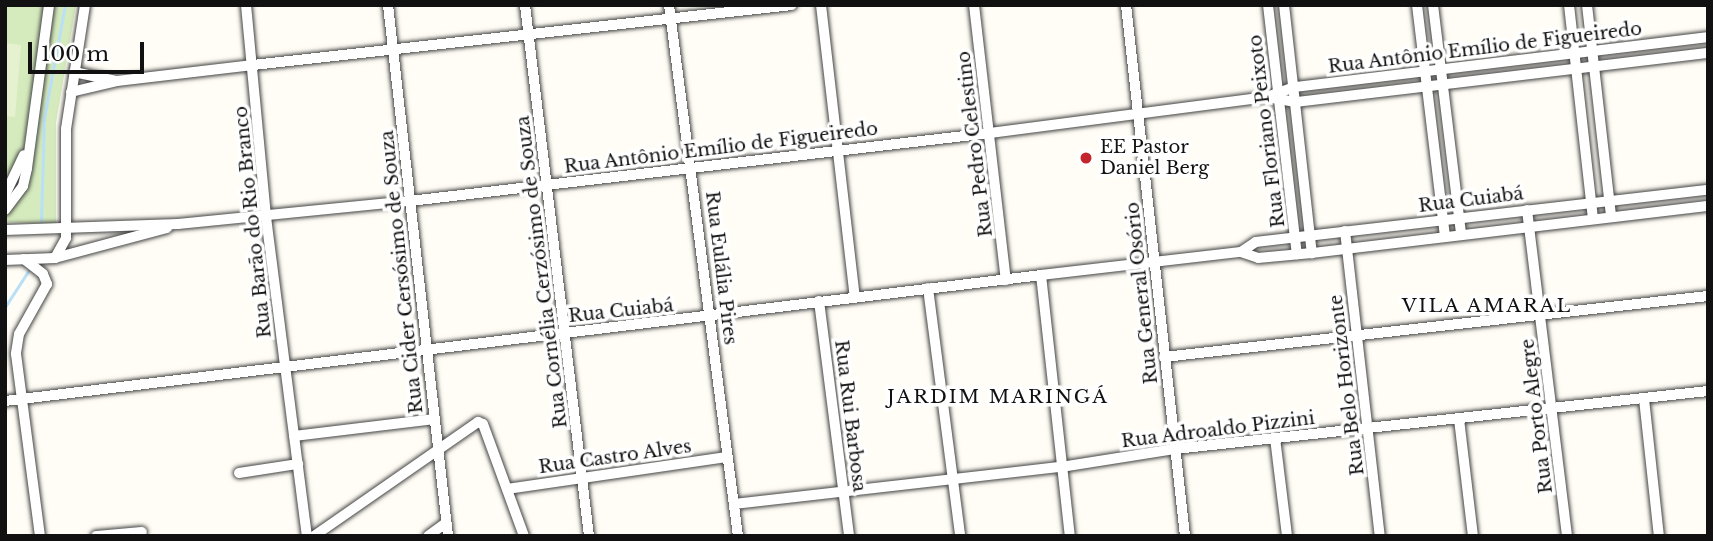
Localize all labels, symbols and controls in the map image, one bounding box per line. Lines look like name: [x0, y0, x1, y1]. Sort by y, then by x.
street label: Rua Antônio Emílio de Figueiredo: [1326, 18, 1644, 78]
scale bar: [32, 28, 147, 72]
street label: Rua Floriano Peixoto: [1244, 33, 1290, 229]
text: 100 m: [41, 41, 109, 67]
street label: Rua Pedro Celestino: [953, 50, 997, 238]
street label: Rua Barão do Rio Branco: [230, 105, 276, 339]
street label: Rua Cornélia Cerzósimo de Souza: [512, 114, 572, 430]
street label: Rua Antônio Emílio de Figueiredo: [562, 118, 880, 178]
street label: Rua Cider Cersósimo de Souza: [376, 129, 428, 415]
place label: EE Pastor Daniel Berg: [1100, 137, 1209, 180]
marker: EE Pastor Daniel Berg: [1078, 150, 1094, 166]
street label: Rua Cuiabá: [1417, 183, 1525, 217]
street label: Rua Eulália Pires: [701, 190, 741, 346]
street label: Rua General Osório: [1122, 201, 1162, 385]
street label: Rua Belo Horizonte: [1325, 293, 1369, 477]
street label: Rua Cuiabá: [567, 295, 675, 327]
district label: VILA AMARAL: [1402, 295, 1572, 317]
street label: Rua Porto Alegre: [1517, 337, 1557, 495]
street label: Rua Rui Barbosa: [830, 339, 870, 493]
district label: JARDIM MARINGÁ: [889, 386, 1107, 408]
street label: Rua Adroaldo Pizzini: [1120, 407, 1316, 453]
street label: Rua Castro Alves: [537, 436, 693, 478]

